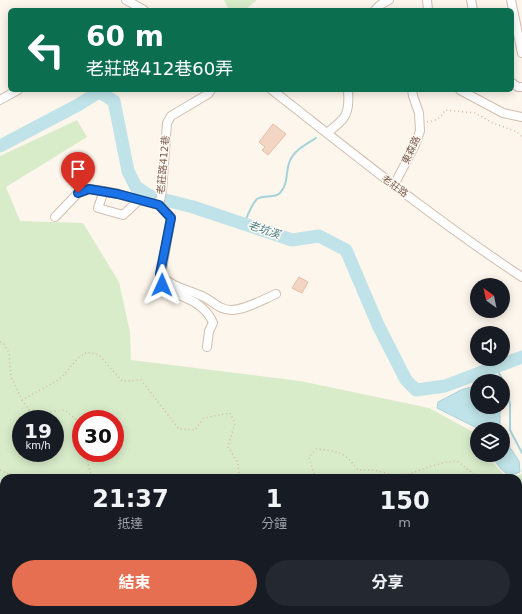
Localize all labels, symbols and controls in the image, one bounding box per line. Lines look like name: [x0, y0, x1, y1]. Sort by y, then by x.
text: 60 m: [86, 20, 164, 53]
icon: left: [20, 24, 72, 76]
text: 老莊路412巷60弄: [86, 58, 233, 79]
street label: 東森路: [400, 134, 422, 166]
street label: 老莊路412巷: [155, 135, 171, 195]
pin: [61, 152, 95, 193]
icon: arrive: [67, 158, 89, 180]
street label: 老莊路: [380, 173, 410, 199]
water label: 老坑溪: [246, 218, 284, 242]
position arrow: [141, 264, 183, 306]
north arrow: [470, 278, 510, 318]
map controls: [470, 278, 510, 462]
button: sound: [470, 326, 510, 366]
button: search: [470, 374, 510, 414]
speed limit sign: 30: [72, 410, 124, 462]
text: 19: [24, 419, 52, 443]
button: layers: [470, 422, 510, 462]
text: km/h: [25, 440, 51, 451]
text: 21:37: [92, 485, 169, 513]
text: 1: [266, 485, 282, 513]
text: 150: [380, 487, 430, 515]
text: m: [398, 515, 411, 530]
text: 抵達: [118, 516, 144, 531]
text: 分鐘: [261, 516, 287, 531]
button: 結束: [12, 560, 257, 606]
button: 分享: [265, 560, 510, 606]

